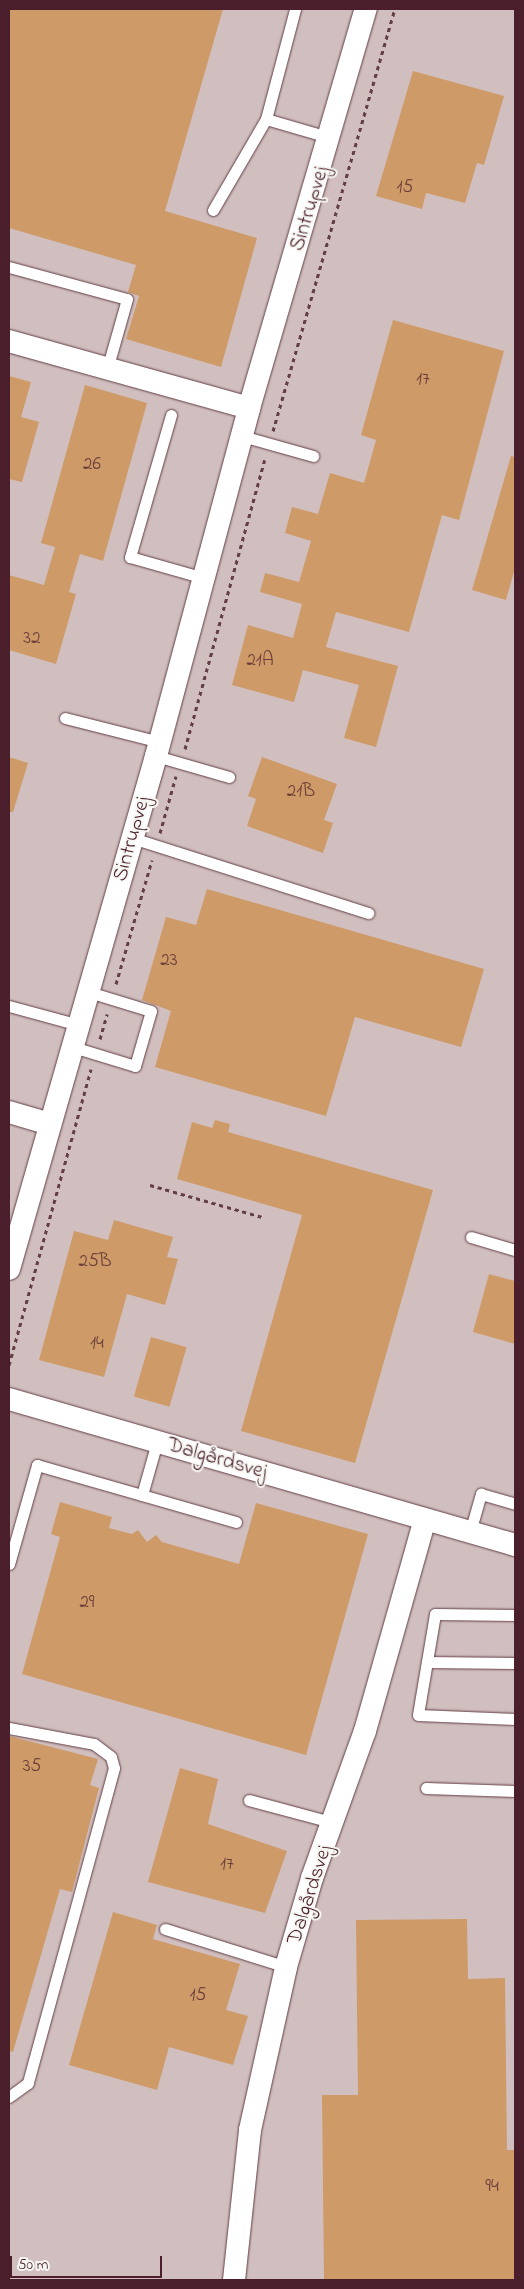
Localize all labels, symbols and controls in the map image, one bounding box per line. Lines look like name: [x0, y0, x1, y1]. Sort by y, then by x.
street label: Sintrupvej: [285, 164, 335, 254]
house number: 15: [397, 177, 413, 199]
house number: 17: [416, 369, 430, 391]
house number: 26: [83, 454, 101, 476]
house number: 32: [23, 628, 41, 650]
house number: 21A: [246, 650, 274, 672]
house number: 21B: [287, 781, 315, 803]
street label: Sintrupvej: [108, 794, 156, 884]
house number: 23: [160, 950, 178, 972]
house number: 25B: [78, 1251, 112, 1273]
house number: 14: [90, 1333, 104, 1355]
street label: Dalgårdsvej: [164, 1433, 270, 1485]
house number: 29: [79, 1592, 95, 1614]
house number: 35: [23, 1756, 41, 1778]
street label: Dalgårdsvej: [282, 1842, 338, 1948]
house number: 17: [220, 1854, 234, 1876]
house number: 15: [190, 1985, 206, 2007]
house number: 94: [485, 2176, 499, 2198]
scale bar: [12, 2246, 165, 2278]
text: 50 m: [18, 2254, 48, 2276]

